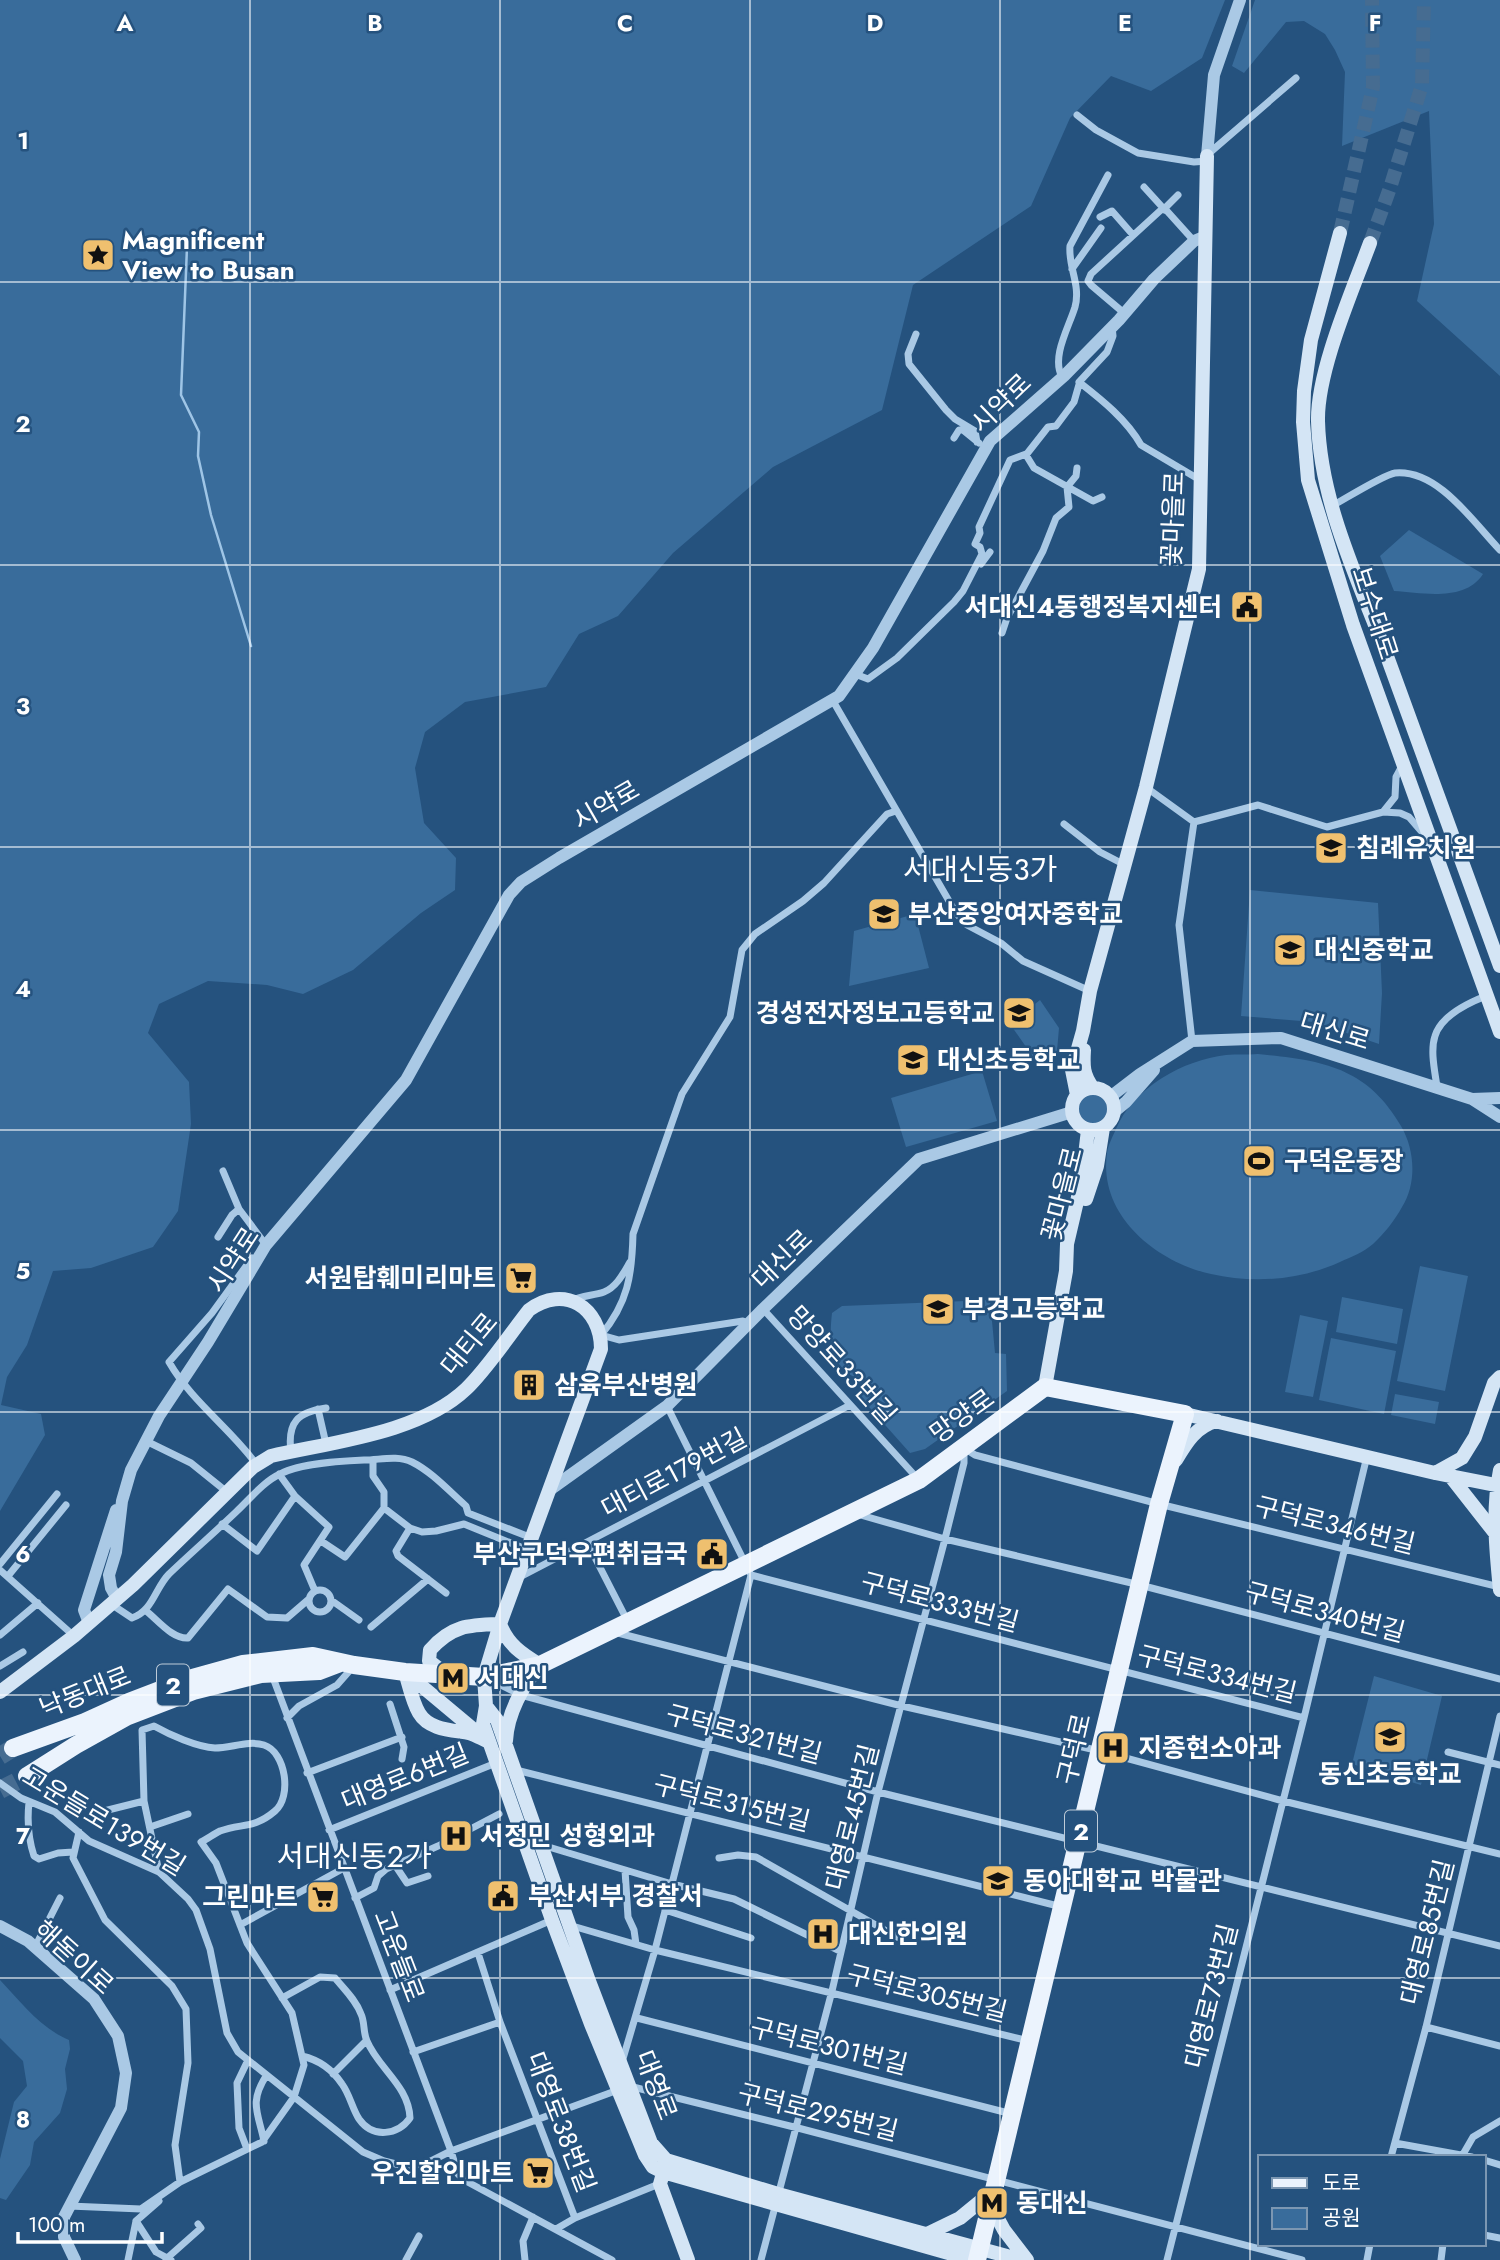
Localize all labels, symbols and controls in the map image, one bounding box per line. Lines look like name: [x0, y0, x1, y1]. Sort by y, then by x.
text: A: [116, 6, 134, 40]
text: B: [367, 6, 383, 40]
text: C: [617, 6, 633, 40]
text: D: [867, 6, 884, 40]
text: E: [1118, 6, 1132, 40]
text: F: [1369, 6, 1381, 40]
text: 1: [17, 124, 29, 158]
place label: Magnificent View to Busan: [121, 221, 295, 289]
place icon: Magnificent View to Busan: [79, 236, 117, 274]
street label: 시약로: [962, 364, 1040, 442]
text: 2: [15, 407, 31, 441]
street label: 꽃마을로: [1152, 471, 1194, 567]
street label: 보수대로: [1342, 562, 1408, 664]
place label: 서대신4동행정복지센터: [965, 588, 1222, 626]
public building icon: 서대신4동행정복지센터: [1228, 588, 1266, 626]
text: 3: [16, 689, 30, 723]
street label: 시약로: [565, 771, 647, 839]
school or university icon: 침례유치원: [1312, 829, 1350, 867]
place label: 침례유치원: [1356, 829, 1476, 867]
district label: 서대신동3가: [903, 848, 1057, 891]
school or university icon: 부산중앙여자중학교: [865, 895, 903, 933]
place label: 부산중앙여자중학교: [908, 895, 1123, 933]
school or university icon: 대신중학교: [1271, 931, 1309, 969]
place label: 대신중학교: [1314, 931, 1434, 969]
text: 4: [15, 972, 31, 1006]
place label: 경성전자정보고등학교: [756, 994, 995, 1032]
school or university icon: 경성전자정보고등학교: [1000, 994, 1038, 1032]
street label: 대신로: [1295, 1002, 1375, 1060]
school or university icon: 대신초등학교: [894, 1041, 932, 1079]
place label: 대신초등학교: [937, 1041, 1081, 1079]
sports icon: 구덕운동장: [1240, 1142, 1278, 1180]
place label: 구덕운동장: [1284, 1142, 1404, 1180]
street label: 꽃마을로: [1032, 1143, 1092, 1245]
street label: 시약로: [198, 1220, 268, 1300]
street label: 대신로: [743, 1220, 821, 1298]
text: 5: [16, 1254, 30, 1288]
place label: 서원탑훼미리마트: [305, 1259, 496, 1297]
supermarket icon: 서원탑훼미리마트: [502, 1259, 540, 1297]
school or university icon: 부경고등학교: [919, 1290, 957, 1328]
place label: 부경고등학교: [962, 1290, 1106, 1328]
street label: 망양로33번길: [778, 1297, 906, 1433]
street label: 대티로: [431, 1304, 507, 1384]
building icon: 삼육부산병원: [510, 1366, 548, 1404]
place label: 삼육부산병원: [554, 1366, 698, 1404]
street label: 망양로: [922, 1380, 1002, 1452]
street label: 대티로179번길: [594, 1419, 754, 1527]
street label: 구덕로346번길: [1251, 1487, 1419, 1563]
place label: 부산구덕우편취급국: [473, 1535, 688, 1573]
public building icon: 부산구덕우편취급국: [693, 1535, 731, 1573]
text: 6: [15, 1537, 31, 1571]
street label: 구덕로333번길: [857, 1563, 1023, 1641]
street label: 구덕로340번길: [1241, 1572, 1409, 1652]
street label: 구덕로334번길: [1133, 1636, 1301, 1712]
street label: 낙동대로: [34, 1656, 136, 1728]
metro station icon: 서대신: [434, 1659, 472, 1697]
place label: 서대신: [477, 1659, 549, 1697]
road number: 2: [157, 1665, 189, 1706]
street label: 구덕로321번길: [662, 1695, 826, 1773]
street label: 구덕로: [1047, 1710, 1101, 1788]
school or university icon: 동신초등학교: [1371, 1718, 1409, 1756]
hospital icon: 지종현소아과: [1094, 1729, 1132, 1767]
place label: 지종현소아과: [1138, 1729, 1282, 1767]
street label: 대영로6번길: [335, 1734, 475, 1820]
street label: 대영로45번길: [815, 1740, 889, 1894]
place label: 동신초등학교: [1318, 1755, 1462, 1793]
street label: 고운들로139번길: [15, 1757, 193, 1885]
street label: 구덕로315번길: [650, 1765, 814, 1841]
road number: 2: [1065, 1810, 1097, 1852]
hospital icon: 서정민 성형외과: [437, 1817, 475, 1855]
place label: 서정민 성형외과: [480, 1817, 655, 1855]
text: 7: [16, 1819, 30, 1853]
district label: 서대신동2가: [276, 1835, 432, 1878]
street label: 대영로85번길: [1391, 1855, 1463, 2009]
school or university icon: 동아대학교 박물관: [979, 1862, 1017, 1900]
place label: 동아대학교 박물관: [1023, 1862, 1222, 1900]
public building icon: 부산서부 경찰서: [484, 1877, 522, 1915]
place label: 부산서부 경찰서: [528, 1877, 703, 1915]
place label: 그린마트: [202, 1878, 298, 1916]
supermarket icon: 그린마트: [304, 1878, 342, 1916]
street label: 고운들로: [364, 1905, 434, 2007]
street label: 해돋이로: [26, 1911, 122, 2003]
hospital icon: 대신한의원: [804, 1915, 842, 1953]
place label: 대신한의원: [848, 1915, 968, 1953]
street label: 대영로73번길: [1175, 1920, 1247, 2072]
street label: 구덕로305번길: [843, 1955, 1011, 2031]
street label: 구덕로301번길: [746, 2008, 912, 2084]
street label: 대영로: [625, 2045, 687, 2125]
street label: 대영로38번길: [517, 2046, 605, 2198]
street label: 구덕로295번길: [734, 2074, 902, 2150]
text: 8: [16, 2102, 30, 2136]
place label: 우진할인마트: [370, 2154, 514, 2192]
supermarket icon: 우진할인마트: [519, 2154, 557, 2192]
legend: [1258, 2155, 1486, 2246]
text: 도로: [1322, 2168, 1361, 2198]
metro station icon: 동대신: [973, 2184, 1011, 2222]
place label: 동대신: [1016, 2184, 1088, 2222]
scale bar: [18, 2200, 161, 2244]
text: 공원: [1322, 2203, 1361, 2233]
text: 100 m: [28, 2210, 85, 2240]

